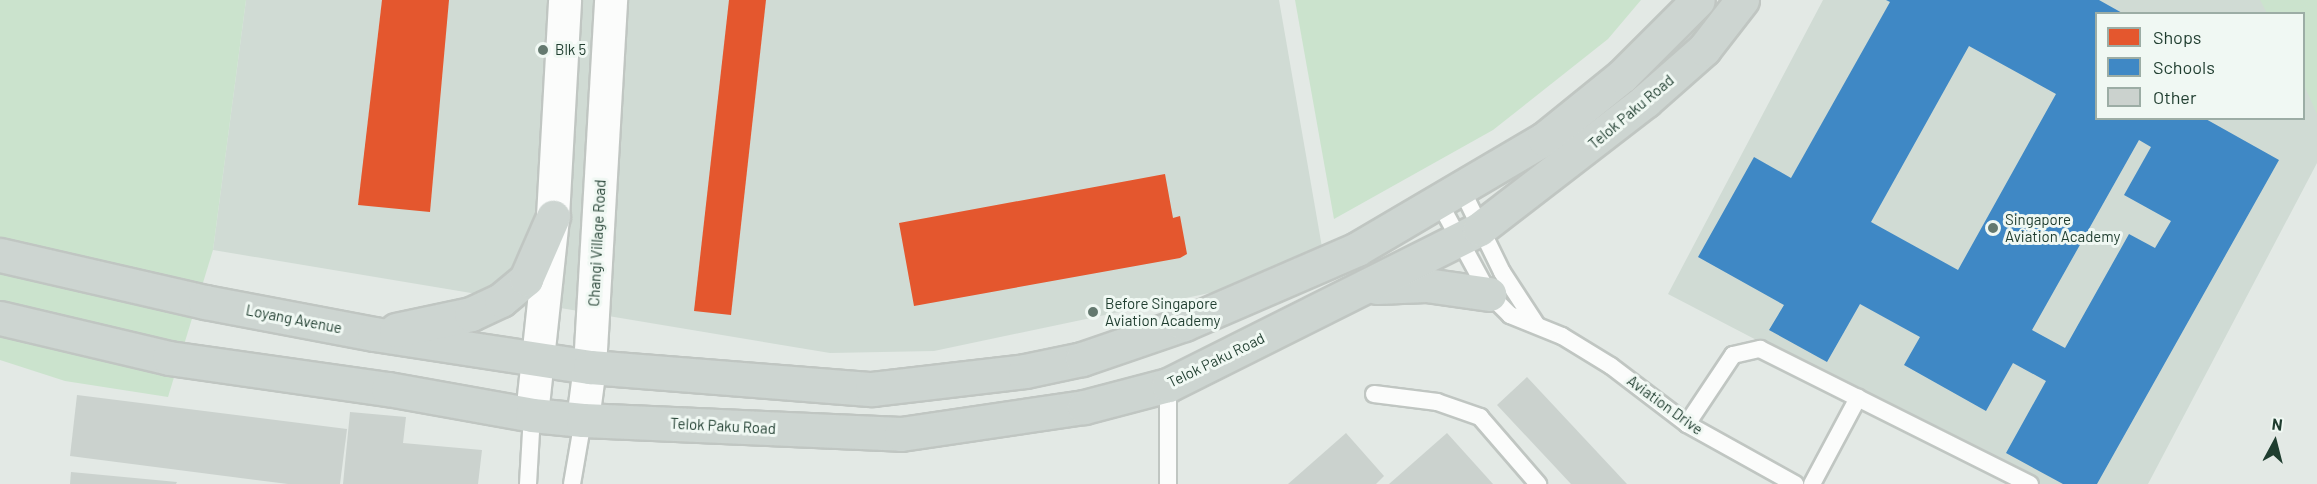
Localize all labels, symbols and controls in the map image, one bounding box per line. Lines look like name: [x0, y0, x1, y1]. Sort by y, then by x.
legend: [2095, 12, 2305, 120]
text: Shops: [2153, 26, 2202, 48]
place label: Blk 5: [555, 41, 586, 59]
marker: Blk 5: [536, 43, 550, 57]
text: Schools: [2153, 56, 2215, 78]
street label: Telok Paku Road: [1585, 71, 1677, 153]
text: Other: [2153, 86, 2196, 108]
street label: Changi Village Road: [585, 179, 609, 307]
place label: Singapore Aviation Academy: [2005, 210, 2121, 245]
marker: Singapore Aviation Academy: [1986, 221, 2000, 235]
place label: Before Singapore Aviation Academy: [1105, 294, 1221, 329]
street label: Loyang Avenue: [244, 301, 344, 337]
marker: Before Singapore Aviation Academy: [1086, 305, 1100, 319]
street label: Telok Paku Road: [1164, 329, 1268, 391]
street label: Aviation Drive: [1624, 372, 1706, 438]
north arrow: [2245, 412, 2305, 472]
street label: Telok Paku Road: [670, 414, 776, 438]
text: N: [2271, 414, 2284, 434]

